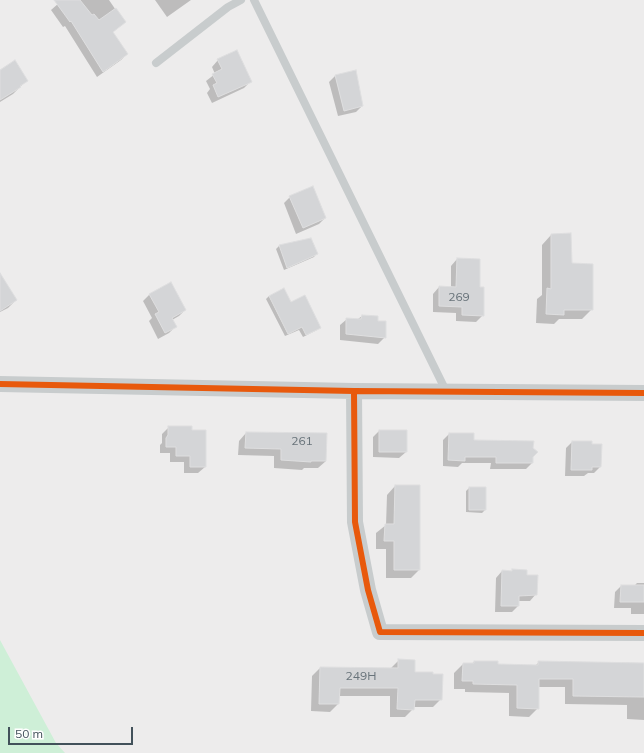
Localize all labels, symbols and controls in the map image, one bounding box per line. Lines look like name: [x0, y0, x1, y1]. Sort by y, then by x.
house number: 269: [448, 290, 470, 304]
house number: 261: [291, 434, 313, 448]
house number: 249H: [346, 669, 376, 683]
scale bar: [10, 719, 135, 745]
text: 50 m: [15, 726, 43, 741]

